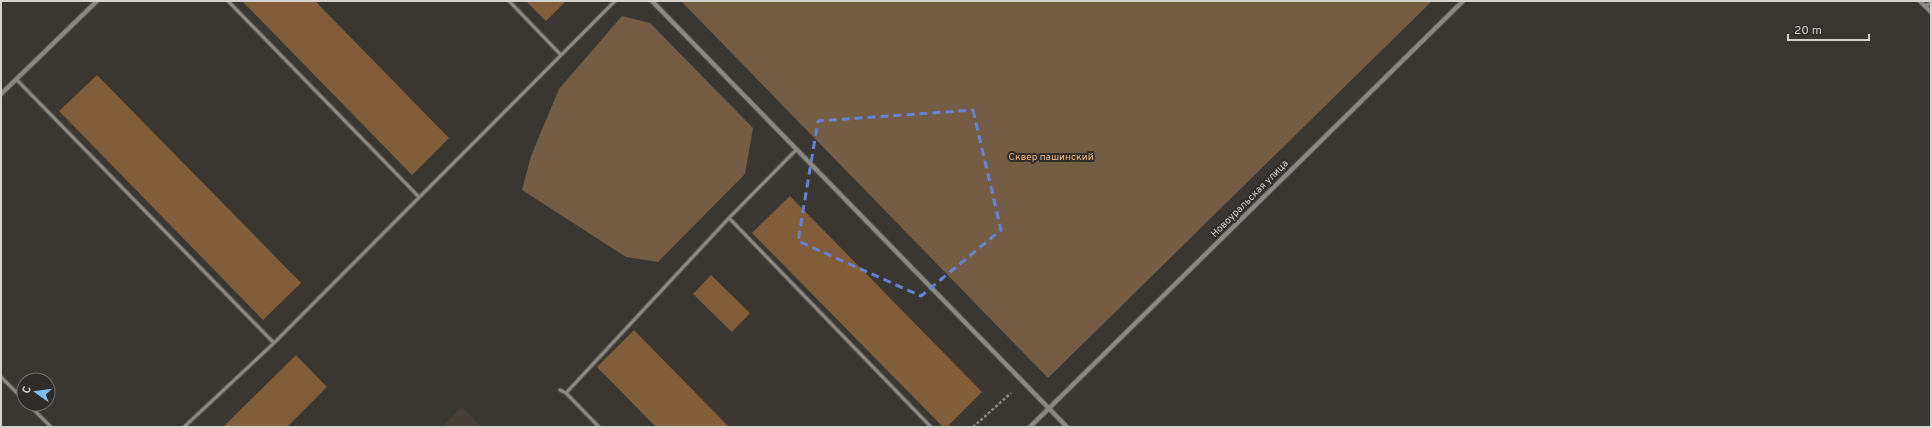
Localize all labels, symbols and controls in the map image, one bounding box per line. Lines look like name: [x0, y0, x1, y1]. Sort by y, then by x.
scale bar: [1788, 16, 1869, 42]
text: 20 m: [1794, 23, 1822, 39]
park label: Сквер пашинский: [1008, 151, 1094, 164]
street label: Новоуральская улица: [1208, 157, 1292, 241]
north arrow: [16, 372, 56, 412]
text: С: [20, 385, 35, 395]

